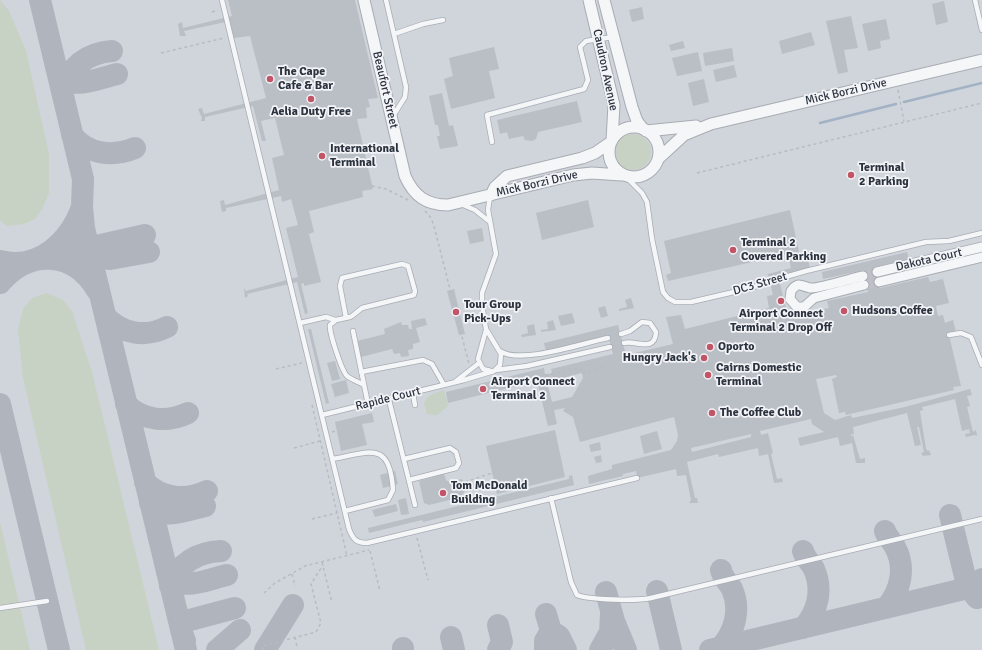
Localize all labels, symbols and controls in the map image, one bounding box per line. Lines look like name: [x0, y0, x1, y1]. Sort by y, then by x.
street label: Caudron Avenue: [589, 28, 621, 112]
street label: Beaufort Street: [369, 50, 401, 130]
place label: The Cape Cafe & Bar: [278, 65, 333, 93]
marker: The Cape Cafe & Bar: [265, 74, 275, 84]
street label: Mick Borzi Drive: [804, 76, 888, 108]
marker: Aelia Duty Free: [306, 94, 316, 104]
place label: Aelia Duty Free: [271, 105, 351, 119]
place label: International Terminal: [330, 142, 399, 170]
marker: International Terminal: [317, 151, 327, 161]
place label: Terminal 2 Parking: [859, 161, 909, 189]
street label: Mick Borzi Drive: [495, 168, 579, 200]
marker: Terminal 2 Parking: [846, 170, 856, 180]
place label: Terminal 2 Covered Parking: [741, 236, 826, 264]
marker: Terminal 2 Covered Parking: [728, 245, 738, 255]
street label: Dakota Court: [895, 245, 963, 275]
street label: DC3 Street: [731, 269, 789, 299]
marker: Airport Connect Terminal 2 Drop Off: [776, 296, 786, 306]
place label: Tour Group Pick-Ups: [464, 298, 521, 326]
place label: Hudsons Coffee: [852, 304, 933, 318]
marker: Hudsons Coffee: [839, 306, 849, 316]
marker: Tour Group Pick-Ups: [451, 307, 461, 317]
place label: Airport Connect Terminal 2 Drop Off: [730, 307, 832, 335]
place label: Oporto: [718, 340, 755, 354]
marker: Oporto: [705, 342, 715, 352]
place label: Hungry Jack's: [623, 351, 696, 365]
marker: Hungry Jack's: [699, 353, 709, 363]
place label: Cairns Domestic Terminal: [716, 361, 801, 389]
marker: Cairns Domestic Terminal: [703, 370, 713, 380]
place label: Airport Connect Terminal 2: [491, 375, 575, 403]
street label: Rapide Court: [354, 384, 422, 414]
marker: Airport Connect Terminal 2: [478, 384, 488, 394]
place label: The Coffee Club: [720, 406, 801, 420]
marker: The Coffee Club: [707, 408, 717, 418]
place label: Tom McDonald Building: [451, 479, 528, 507]
marker: Tom McDonald Building: [438, 488, 448, 498]

